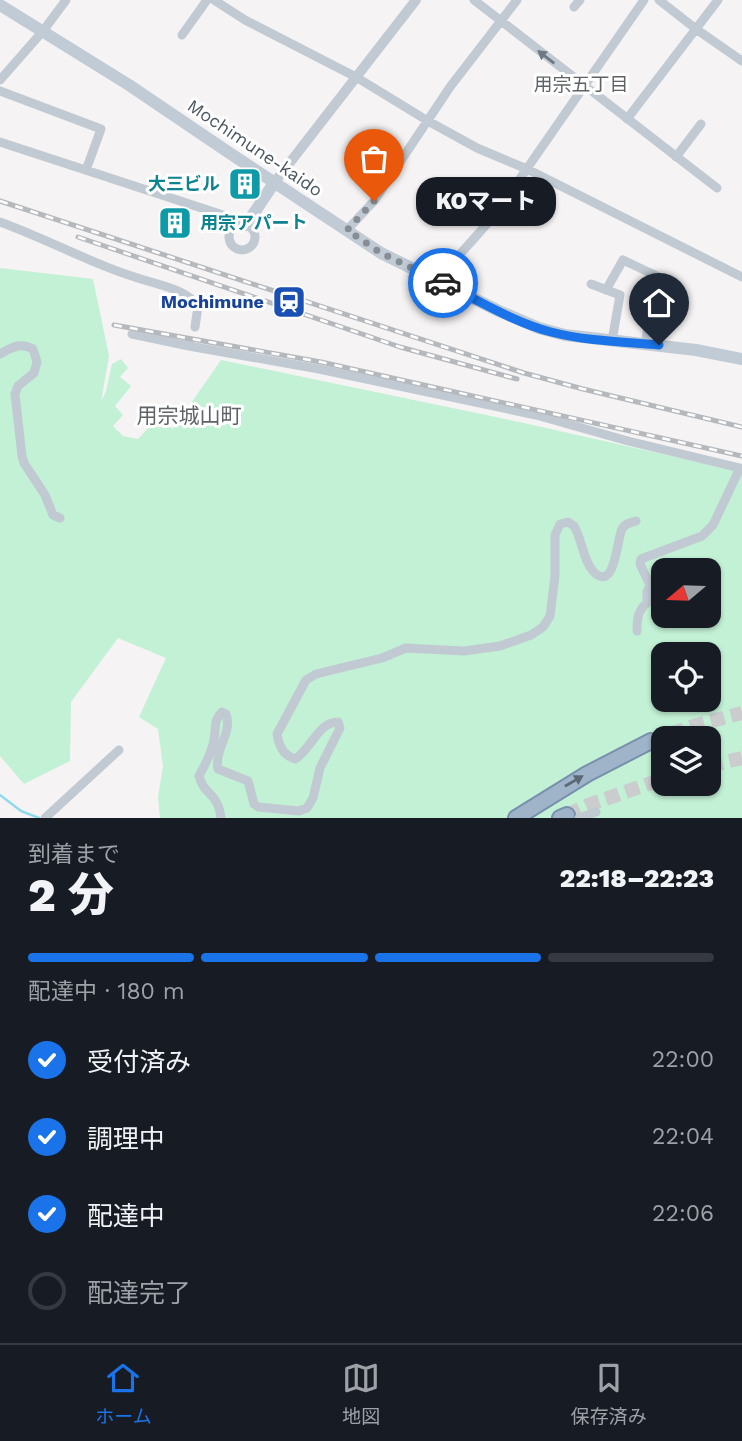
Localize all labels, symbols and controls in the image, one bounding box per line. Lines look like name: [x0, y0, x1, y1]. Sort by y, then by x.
one-way arrow: [538, 50, 556, 65]
district label: 用宗五丁目: [533, 73, 629, 96]
street label: Mochimune-kaido: [184, 95, 327, 200]
pin: [344, 129, 404, 201]
icon: bag: [355, 140, 393, 178]
building icon: 大三ビル: [226, 165, 264, 203]
place label: 大三ビル: [148, 173, 220, 194]
callout: KOマート: [416, 176, 556, 226]
text: KOマート: [436, 188, 536, 215]
building icon: 用宗アパート: [156, 204, 194, 242]
place label: 用宗アパート: [200, 212, 308, 233]
courier: [408, 248, 478, 318]
icon: car: [424, 264, 462, 302]
pin: [629, 273, 689, 345]
station icon: Mochimune: [270, 283, 308, 321]
icon: home: [640, 284, 678, 322]
place label: Mochimune: [161, 291, 264, 312]
district label: 用宗城山町: [137, 403, 242, 428]
north arrow: [651, 558, 721, 628]
map controls: [651, 558, 721, 796]
button: locate: [651, 642, 721, 712]
button: layers: [651, 726, 721, 796]
one-way arrow: [564, 775, 583, 788]
text: 到着まで: [28, 841, 120, 868]
text: 22:18–22:23: [560, 863, 714, 893]
text: 2 分: [28, 868, 114, 922]
text: 配達中 · 180 m: [28, 978, 185, 1005]
icon: check: [28, 1041, 66, 1079]
text: 22:00: [652, 1046, 714, 1073]
text: 受付済み: [87, 1047, 191, 1077]
icon: check: [28, 1118, 66, 1156]
text: 22:04: [652, 1123, 714, 1150]
text: 調理中: [87, 1124, 165, 1154]
icon: check: [28, 1195, 66, 1233]
text: 22:06: [652, 1200, 714, 1227]
text: 配達中: [87, 1201, 165, 1231]
text: 配達完了: [87, 1278, 191, 1308]
tab: ホーム: [95, 1359, 152, 1428]
tab: 地図: [342, 1359, 380, 1428]
tab: 保存済み: [571, 1359, 647, 1428]

